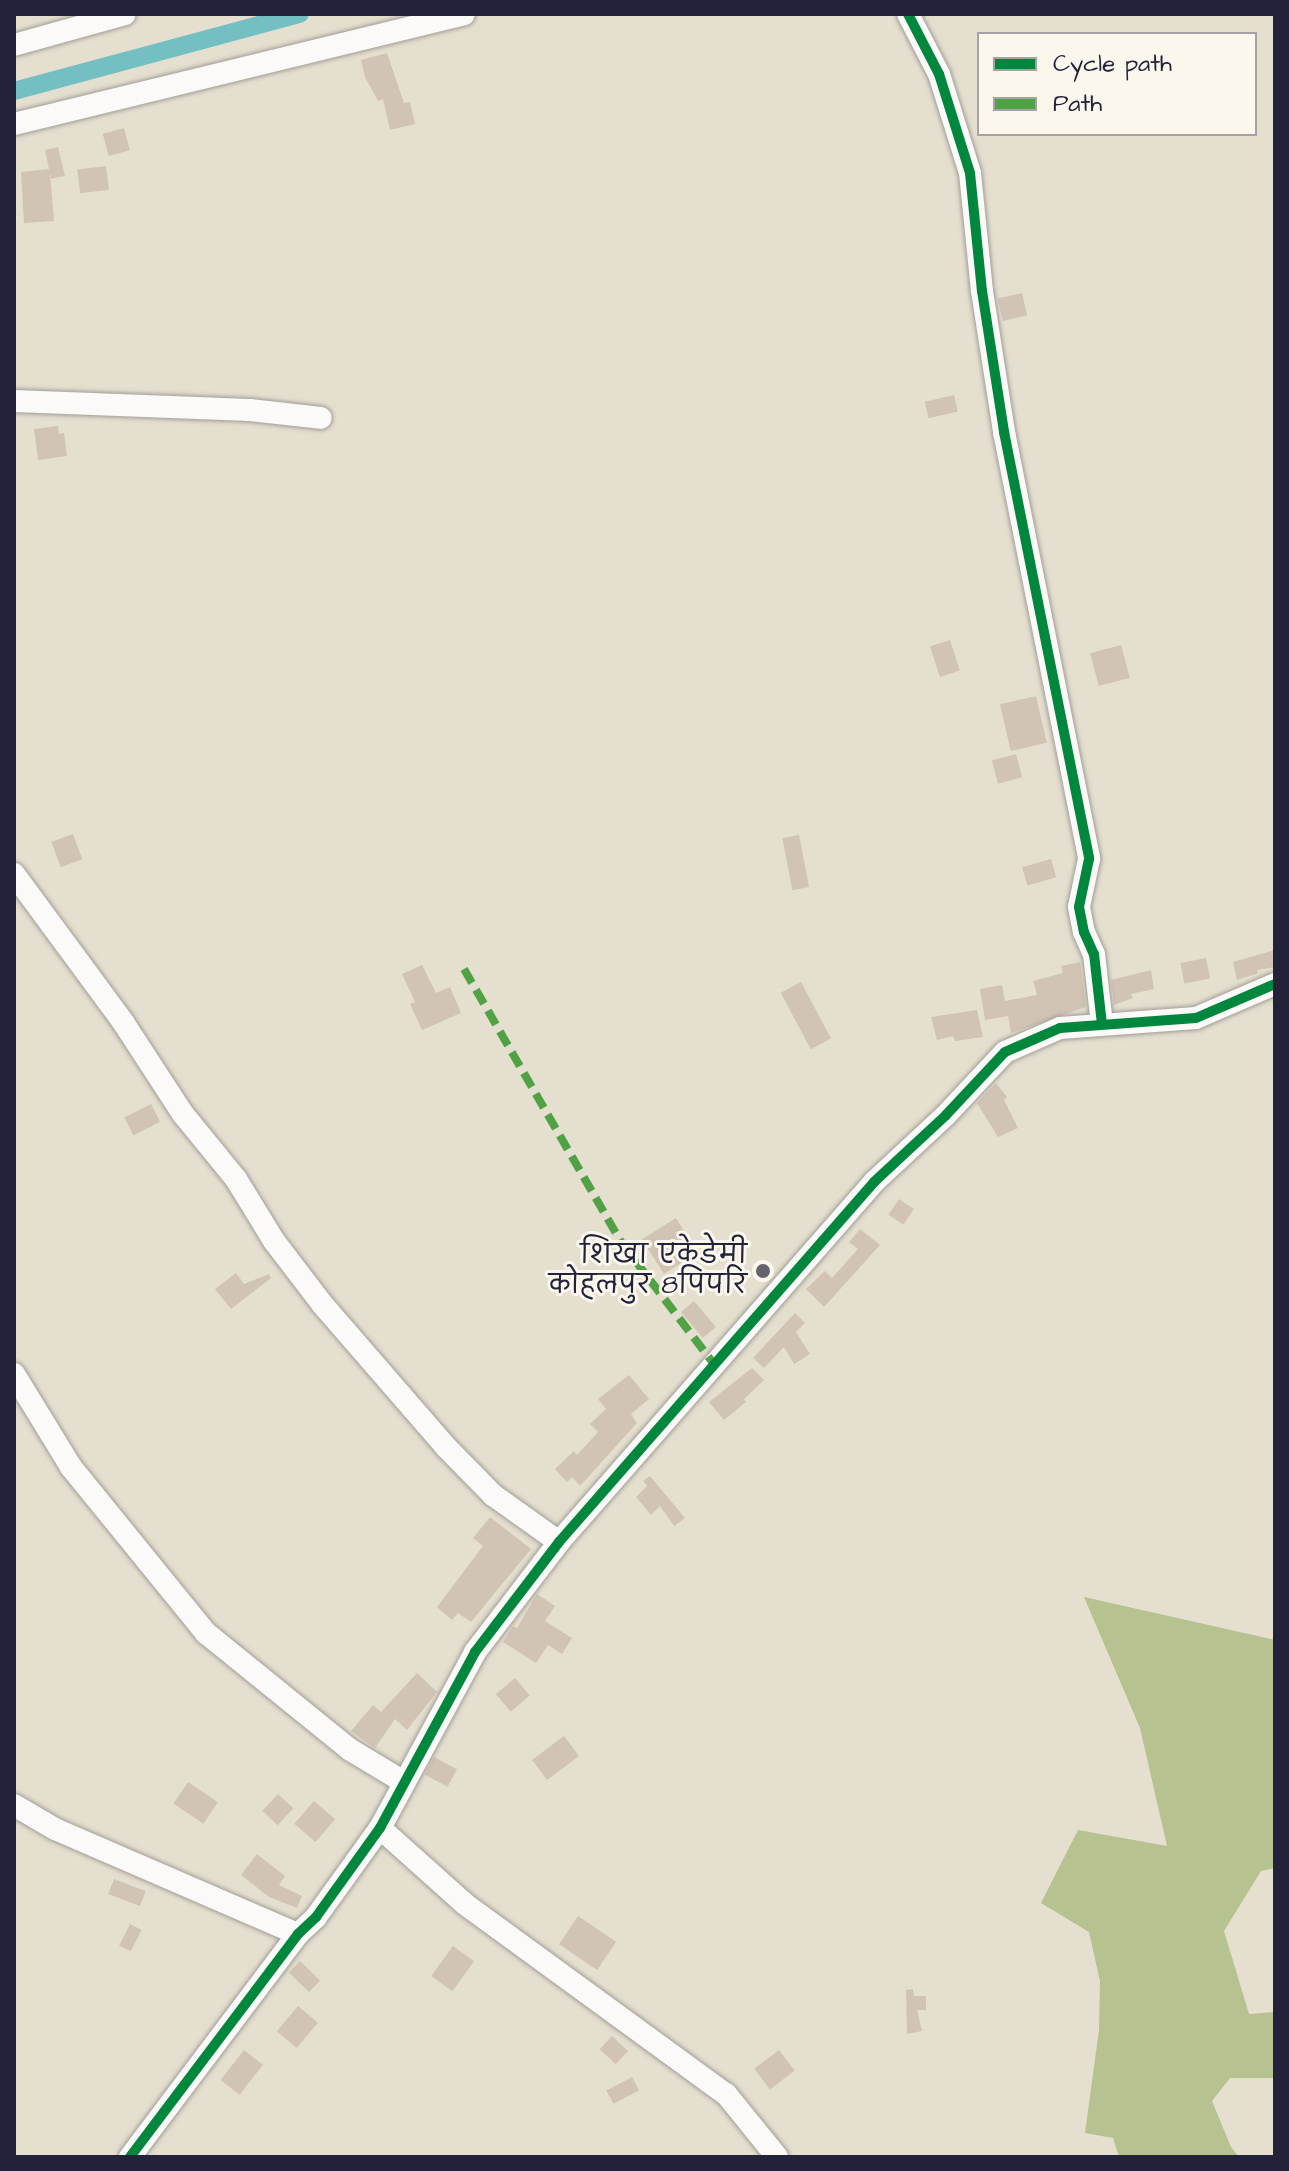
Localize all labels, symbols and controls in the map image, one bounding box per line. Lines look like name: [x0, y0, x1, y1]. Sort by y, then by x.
legend: [977, 32, 1257, 136]
text: Cycle path: [1053, 47, 1172, 81]
text: Path: [1053, 87, 1102, 121]
place label: शिखा एकेडेमी कोहलपुर 8पिपरि: [549, 1240, 747, 1302]
marker: शिखा एकेडेमी कोहलपुर 8पिपरि: [754, 1262, 772, 1280]

